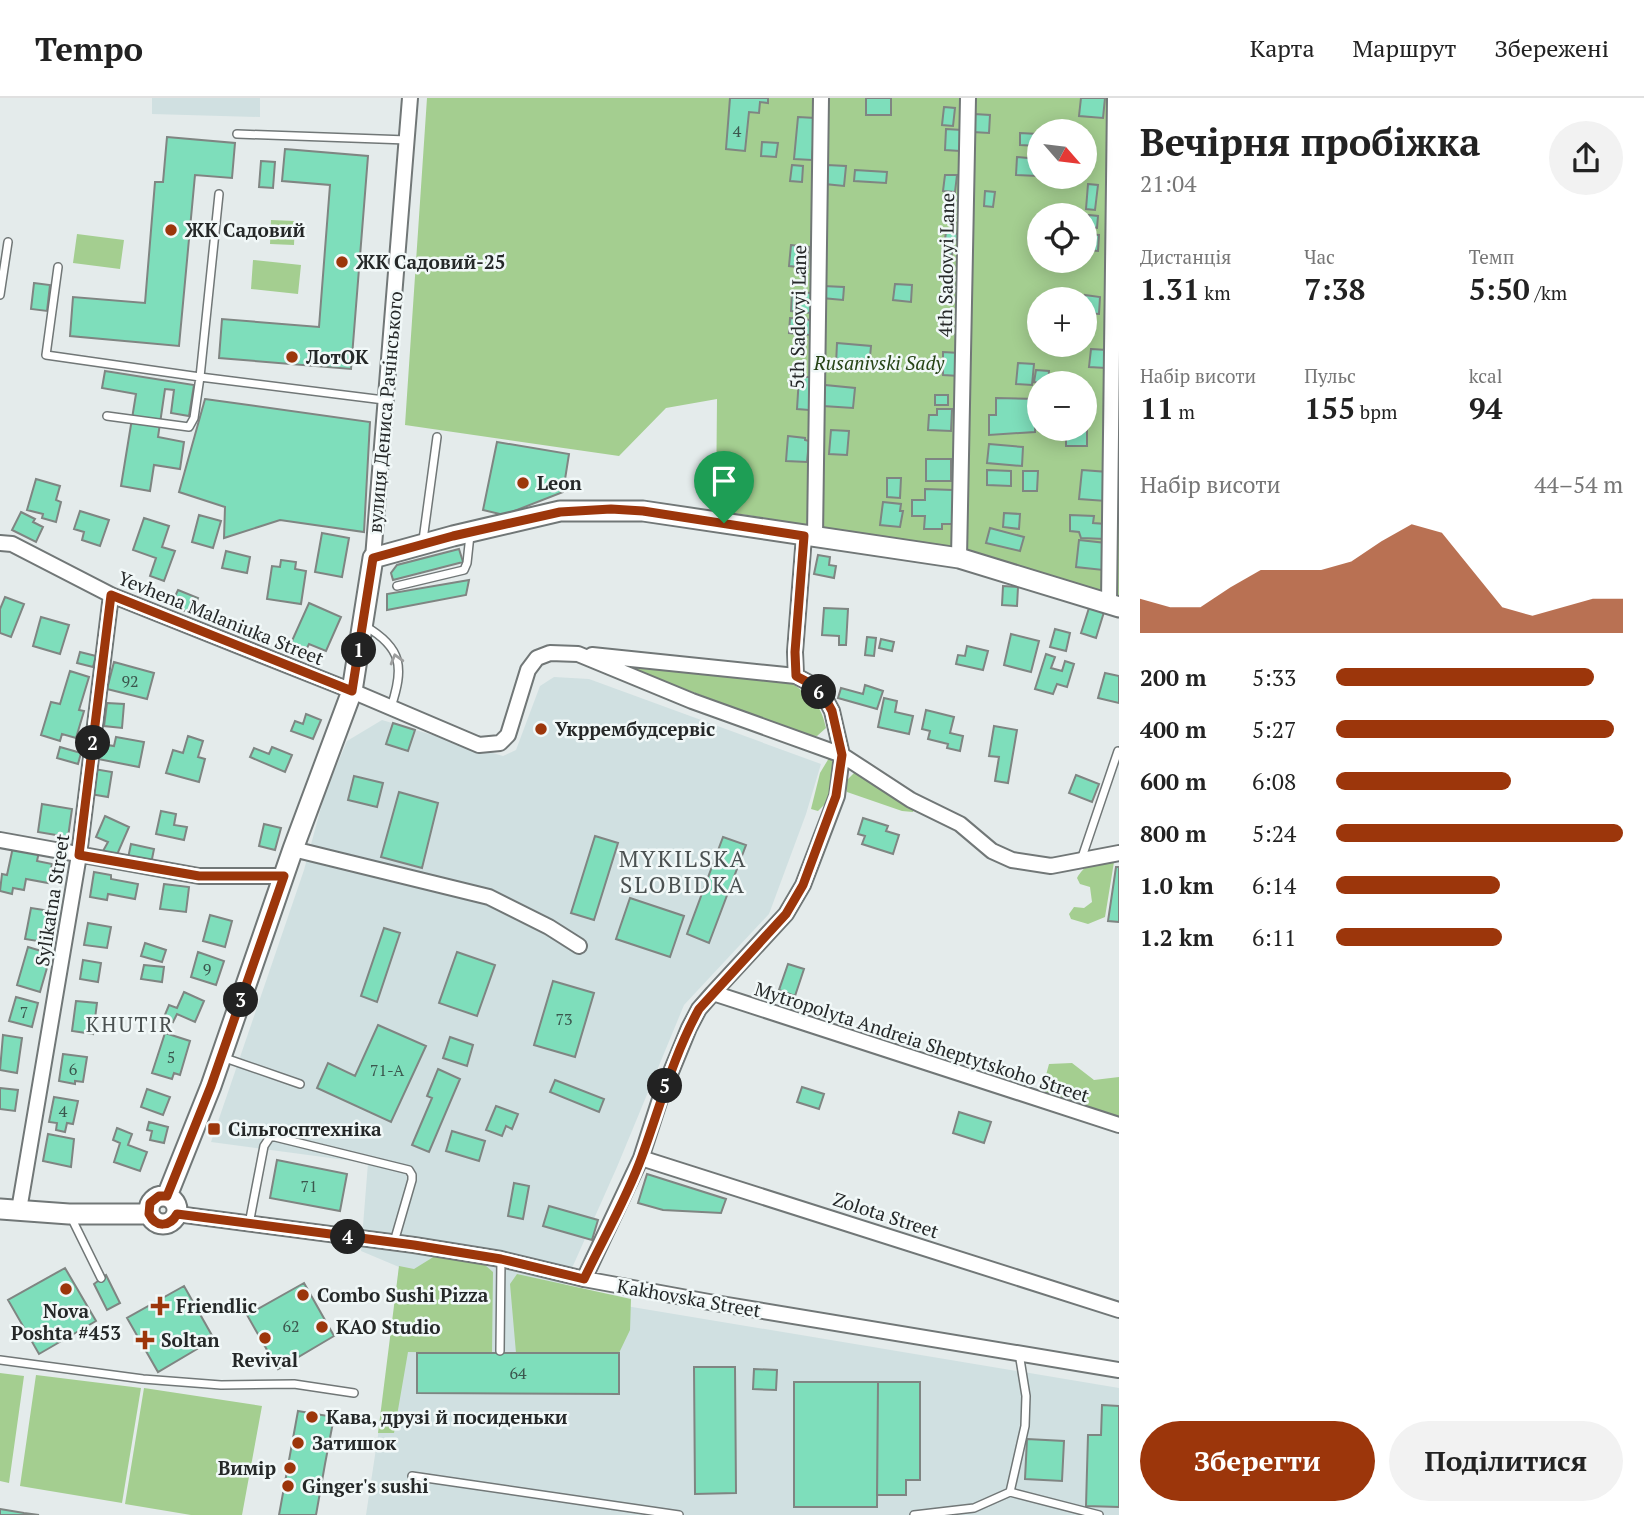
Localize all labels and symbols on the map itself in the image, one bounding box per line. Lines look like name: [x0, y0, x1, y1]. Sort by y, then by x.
north arrow: [1027, 119, 1097, 189]
house number: 4: [733, 120, 742, 142]
street label: 4th Sadovyi Lane: [932, 193, 959, 337]
place label: ЖК Садовий: [185, 217, 305, 242]
marker: ЖК Садовий: [163, 222, 179, 238]
street label: 5th Sadovyi Lane: [784, 245, 811, 389]
place label: ЖК Садовий-25: [356, 249, 505, 274]
marker: ЖК Садовий-25: [334, 254, 350, 270]
street label: вулиця Дениса Рачінського: [361, 290, 408, 534]
place label: ЛотОК: [305, 344, 369, 369]
marker: ЛотОК: [284, 349, 300, 365]
park label: Rusanivski Sady: [813, 350, 946, 375]
pin: [694, 451, 754, 523]
place label: Leon: [537, 470, 583, 495]
marker: Leon: [515, 475, 531, 491]
street label: Yevhena Malaniuka Street: [115, 565, 328, 670]
pin: 1: [342, 632, 376, 668]
one-way arrow: [390, 654, 404, 666]
house number: 92: [121, 670, 139, 692]
pin: 6: [802, 674, 836, 710]
place label: Укррембудсервіс: [555, 716, 715, 741]
marker: Укррембудсервіс: [533, 721, 549, 737]
pin: 2: [76, 726, 110, 760]
street label: Sylikatna Street: [29, 832, 74, 968]
district label: MYKILSKA SLOBIDKA: [619, 843, 747, 900]
house number: 9: [203, 958, 211, 980]
street label: Mytropolyta Andreia Sheptytskoho Street: [752, 975, 1093, 1108]
pin: 3: [224, 982, 258, 1018]
house number: 7: [20, 1001, 28, 1023]
house number: 73: [555, 1008, 573, 1030]
district label: KHUTIR: [86, 1010, 174, 1038]
house number: 5: [167, 1046, 175, 1068]
house number: 6: [69, 1058, 78, 1080]
house number: 71-А: [370, 1059, 404, 1081]
pin: 5: [648, 1068, 682, 1104]
house number: 4: [59, 1100, 68, 1122]
place label: Сільгосптехніка: [228, 1116, 382, 1141]
marker: Сільгосптехніка: [206, 1121, 222, 1137]
house number: 71: [300, 1175, 318, 1197]
street label: Zolota Street: [830, 1186, 942, 1243]
pin: 4: [330, 1220, 366, 1254]
street label: Kakhovska Street: [615, 1273, 763, 1322]
marker: Nova Poshta #453: [58, 1281, 74, 1297]
place label: Combo Sushi Pizza: [317, 1282, 489, 1307]
marker: Combo Sushi Pizza: [295, 1287, 311, 1303]
place label: Friendlic: [176, 1293, 257, 1318]
marker: Friendlic: [150, 1296, 170, 1316]
place label: Nova Poshta #453: [11, 1298, 121, 1345]
place label: KAO Studio: [336, 1314, 441, 1339]
house number: 62: [282, 1315, 300, 1337]
marker: KAO Studio: [314, 1319, 330, 1335]
place label: Soltan: [161, 1327, 220, 1352]
marker: Soltan: [135, 1330, 155, 1350]
marker: Revival: [257, 1330, 273, 1346]
place label: Revival: [232, 1347, 298, 1372]
house number: 64: [509, 1362, 527, 1384]
place label: Кава, друзі й посиденьки: [326, 1404, 568, 1429]
marker: Кава, друзі й посиденьки: [304, 1409, 320, 1425]
place label: Затишок: [312, 1430, 397, 1455]
marker: Затишок: [290, 1435, 306, 1451]
place label: Вимір: [218, 1455, 276, 1480]
marker: Вимір: [282, 1460, 298, 1476]
place label: Ginger's sushi: [302, 1473, 429, 1498]
marker: Ginger's sushi: [280, 1478, 296, 1494]

